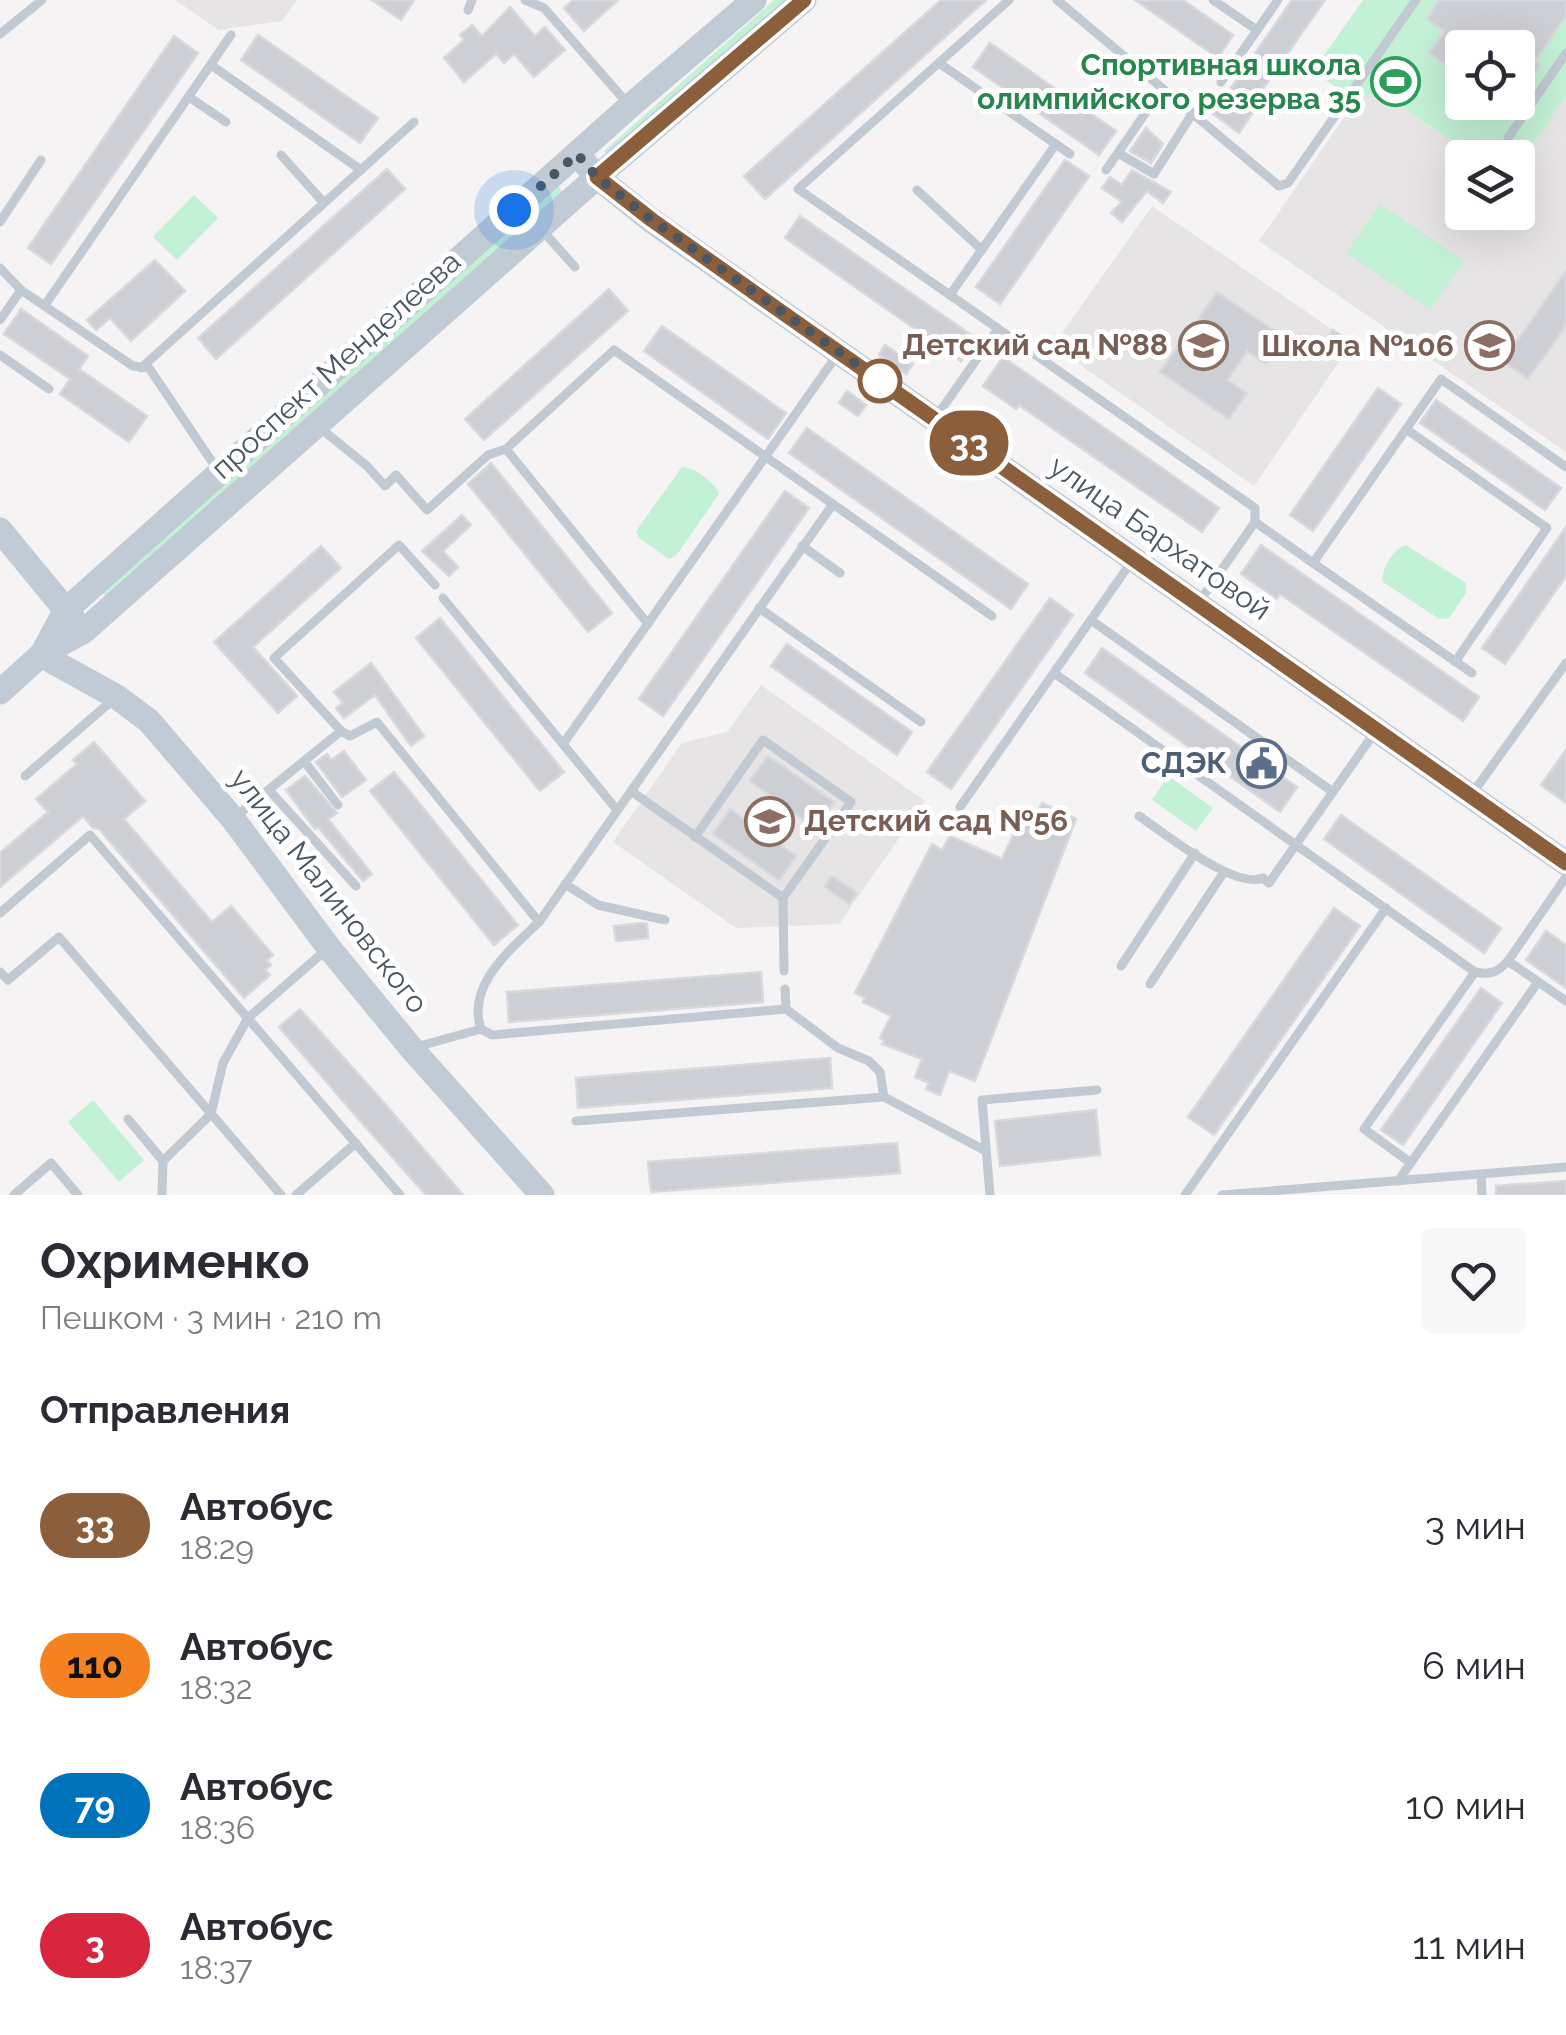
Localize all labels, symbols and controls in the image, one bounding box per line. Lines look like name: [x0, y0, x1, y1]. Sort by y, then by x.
map controls: [1445, 30, 1535, 230]
button: locate: [1445, 30, 1535, 120]
place label: Спортивная школа олимпийского резерва 35: [977, 47, 1361, 116]
sports icon: Спортивная школа олимпийского резерва 35: [1370, 56, 1422, 108]
button: layers: [1445, 140, 1535, 230]
your location: [489, 185, 539, 235]
street label: проспект Менделеева: [204, 244, 467, 486]
school or university icon: Детский сад №88: [1177, 319, 1229, 371]
school or university icon: Школа №106: [1463, 320, 1515, 372]
place label: Детский сад №88: [902, 327, 1168, 362]
place label: Школа №106: [1261, 328, 1454, 363]
unlabelled marker: [859, 360, 901, 402]
line badge: 33: [924, 410, 1014, 476]
text: 33: [949, 423, 989, 464]
street label: улица Бархатовой: [1043, 448, 1278, 627]
public building icon: СДЭК: [1236, 737, 1288, 789]
place label: СДЭК: [1141, 745, 1227, 780]
street label: улица Малиновского: [223, 762, 436, 1020]
school or university icon: Детский сад №56: [743, 795, 795, 847]
place label: Детский сад №56: [804, 803, 1068, 838]
button: heart: [1421, 1228, 1526, 1333]
text: Охрименко: [40, 1233, 310, 1289]
text: Пешком · 3 мин · 210 m: [40, 1299, 382, 1336]
text: Отправления: [40, 1387, 290, 1432]
text: Автобус: [180, 1484, 334, 1529]
text: 3 мин: [1425, 1503, 1526, 1548]
text: 33: [75, 1505, 115, 1546]
text: 18:29: [180, 1529, 254, 1566]
text: Автобус: [180, 1624, 334, 1669]
text: 6 мин: [1422, 1643, 1526, 1688]
text: 110: [67, 1645, 123, 1686]
text: 18:32: [180, 1669, 252, 1706]
text: Автобус: [180, 1764, 334, 1809]
text: 10 мин: [1405, 1783, 1526, 1828]
text: 79: [75, 1785, 115, 1826]
text: 18:36: [180, 1809, 255, 1846]
text: Автобус: [180, 1904, 334, 1949]
text: 11 мин: [1412, 1923, 1526, 1968]
text: 3: [85, 1925, 105, 1966]
text: 18:37: [180, 1949, 253, 1986]

